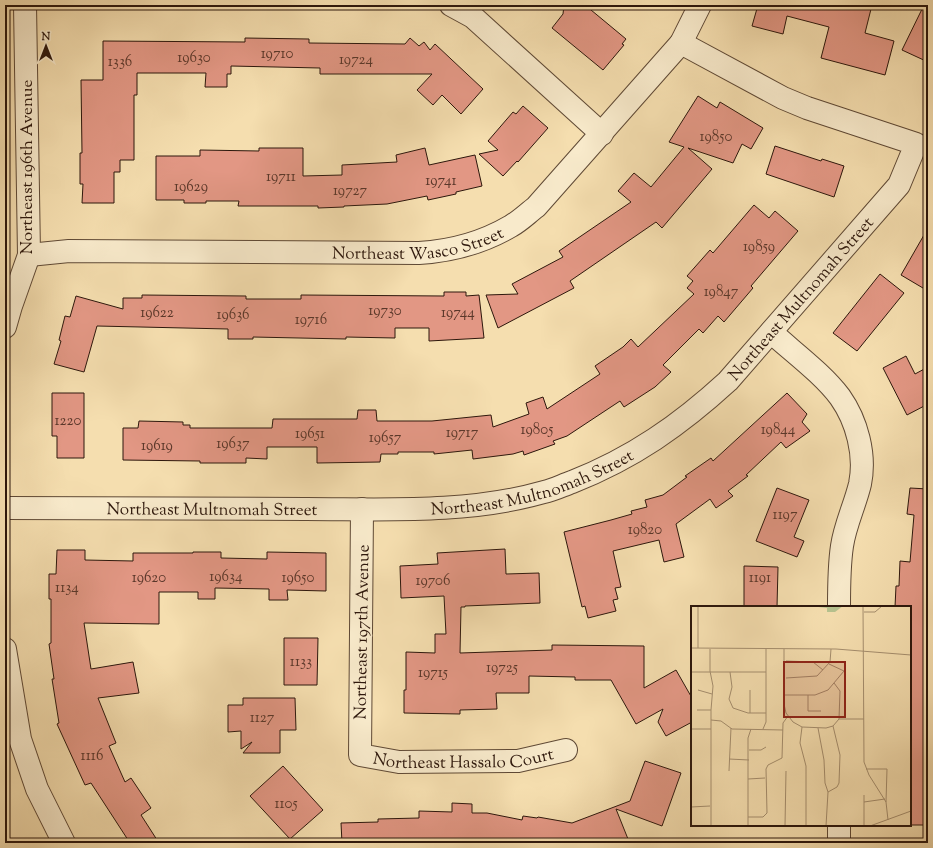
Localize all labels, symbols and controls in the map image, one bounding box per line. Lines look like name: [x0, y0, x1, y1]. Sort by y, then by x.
north arrow: [26, 26, 66, 66]
text: N: [41, 29, 51, 45]
house number: 19710: [261, 44, 293, 65]
house number: 19630: [177, 48, 211, 69]
house number: 19724: [339, 50, 374, 71]
house number: 1336: [108, 52, 132, 73]
street label: Northeast 196th Avenue: [16, 79, 40, 254]
house number: 19850: [700, 127, 732, 148]
house number: 19711: [266, 167, 296, 188]
house number: 19741: [425, 171, 457, 192]
house number: 19629: [174, 177, 208, 198]
house number: 19727: [333, 181, 368, 202]
street label: Northeast Multnomah Street: [723, 212, 880, 387]
street label: Northeast Wasco Street: [332, 222, 509, 267]
house number: 19859: [743, 237, 775, 258]
house number: 19847: [704, 282, 739, 303]
house number: 19730: [368, 301, 402, 322]
house number: 19622: [140, 303, 174, 324]
house number: 19744: [441, 303, 475, 324]
house number: 19636: [216, 305, 250, 326]
house number: 19716: [295, 310, 327, 331]
house number: 1220: [54, 411, 82, 432]
house number: 19805: [521, 420, 553, 441]
house number: 19844: [761, 420, 796, 441]
house number: 19717: [446, 423, 479, 444]
house number: 19651: [295, 424, 325, 445]
house number: 19657: [369, 428, 402, 449]
house number: 19637: [216, 434, 250, 455]
house number: 19619: [141, 436, 173, 457]
street label: Northeast Multnomah Street: [430, 445, 639, 523]
street label: Northeast Multnomah Street: [106, 498, 318, 523]
house number: 1197: [773, 505, 798, 526]
house number: 19820: [628, 520, 662, 541]
street label: Northeast 197th Avenue: [349, 544, 377, 720]
house number: 19634: [209, 567, 243, 588]
house number: 19620: [132, 568, 166, 589]
house number: 19650: [282, 568, 314, 589]
house number: 1191: [749, 568, 771, 589]
house number: 19706: [416, 571, 450, 592]
house number: 1134: [55, 578, 79, 599]
inset map: [691, 606, 911, 826]
house number: 1133: [290, 652, 312, 673]
house number: 19725: [486, 658, 518, 679]
house number: 19715: [418, 663, 448, 684]
house number: 1127: [250, 708, 275, 729]
street label: Northeast Hassalo Court: [371, 743, 556, 776]
house number: 1116: [81, 746, 103, 767]
house number: 1105: [274, 794, 298, 815]

